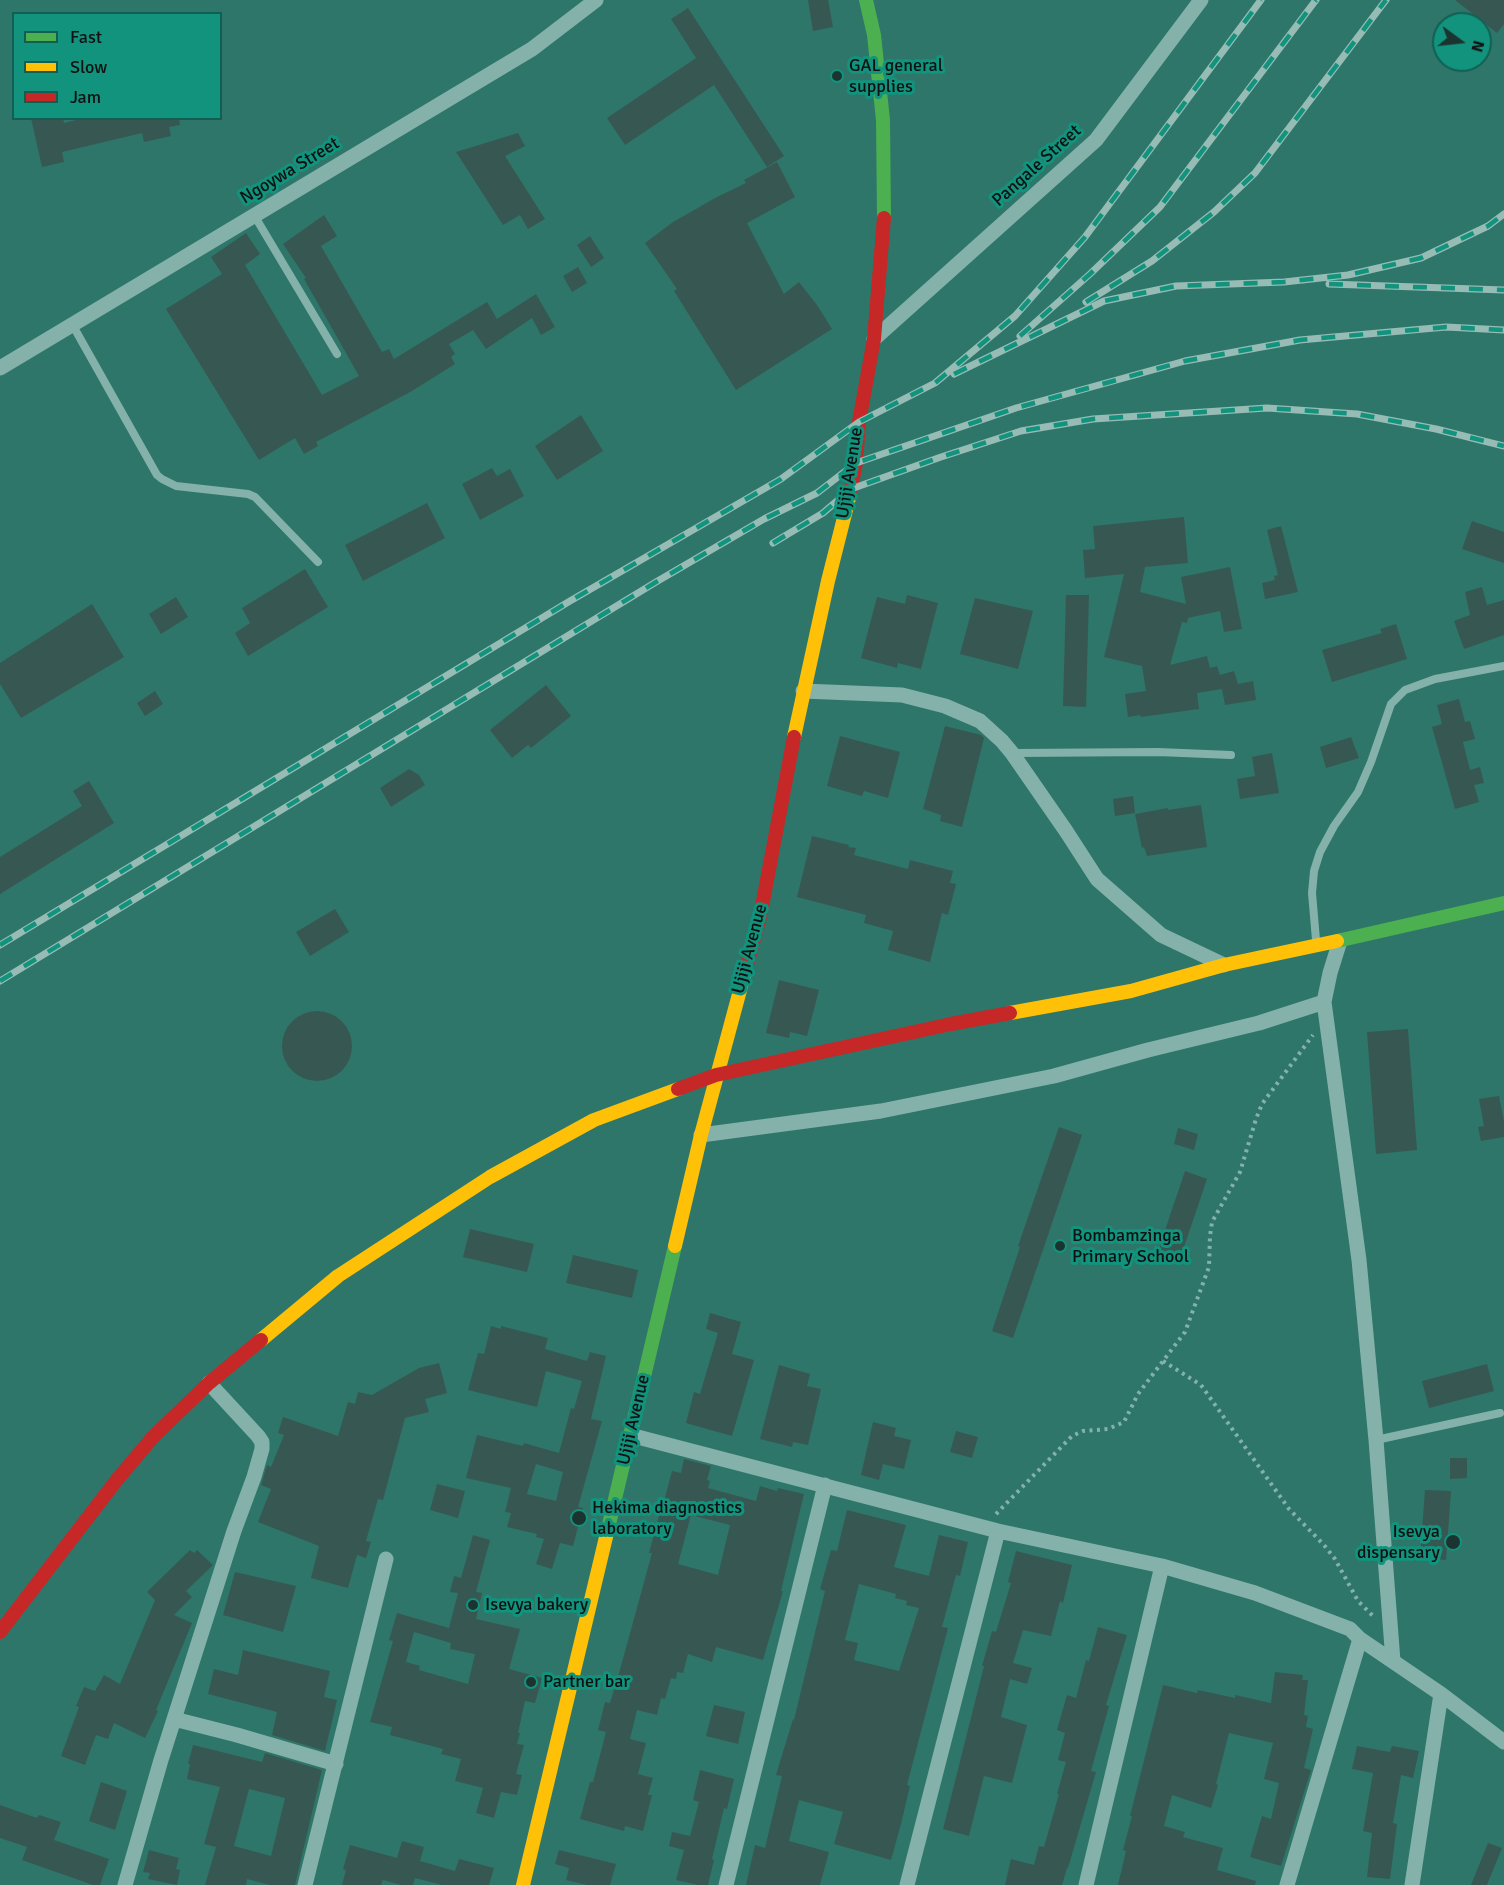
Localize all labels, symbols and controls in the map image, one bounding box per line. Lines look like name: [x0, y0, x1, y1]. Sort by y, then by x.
legend: [12, 12, 222, 120]
north arrow: [1432, 12, 1492, 72]
text: Fast: [70, 26, 102, 48]
text: N: [1466, 38, 1489, 54]
place label: GAL general supplies: [849, 55, 943, 98]
text: Slow: [70, 56, 107, 78]
marker: GAL general supplies: [830, 69, 844, 83]
text: Jam: [70, 86, 101, 108]
street label: Pangale Street: [988, 120, 1086, 212]
street label: Ngoywa Street: [236, 133, 344, 209]
street label: Ujiji Avenue: [832, 426, 868, 520]
street label: Ujiji Avenue: [728, 902, 772, 996]
place label: Bombamzinga Primary School: [1072, 1225, 1189, 1268]
marker: Bombamzinga Primary School: [1053, 1239, 1067, 1253]
street label: Ujiji Avenue: [613, 1373, 655, 1467]
place label: Hekima diagnostics laboratory: [592, 1497, 742, 1540]
marker: Hekima diagnostics laboratory: [570, 1509, 588, 1527]
place label: Isevya dispensary: [1357, 1521, 1440, 1564]
marker: Isevya dispensary: [1444, 1533, 1462, 1551]
place label: Isevya bakery: [485, 1594, 588, 1616]
marker: Isevya bakery: [466, 1598, 480, 1612]
place label: Partner bar: [543, 1671, 630, 1693]
marker: Partner bar: [524, 1675, 538, 1689]

